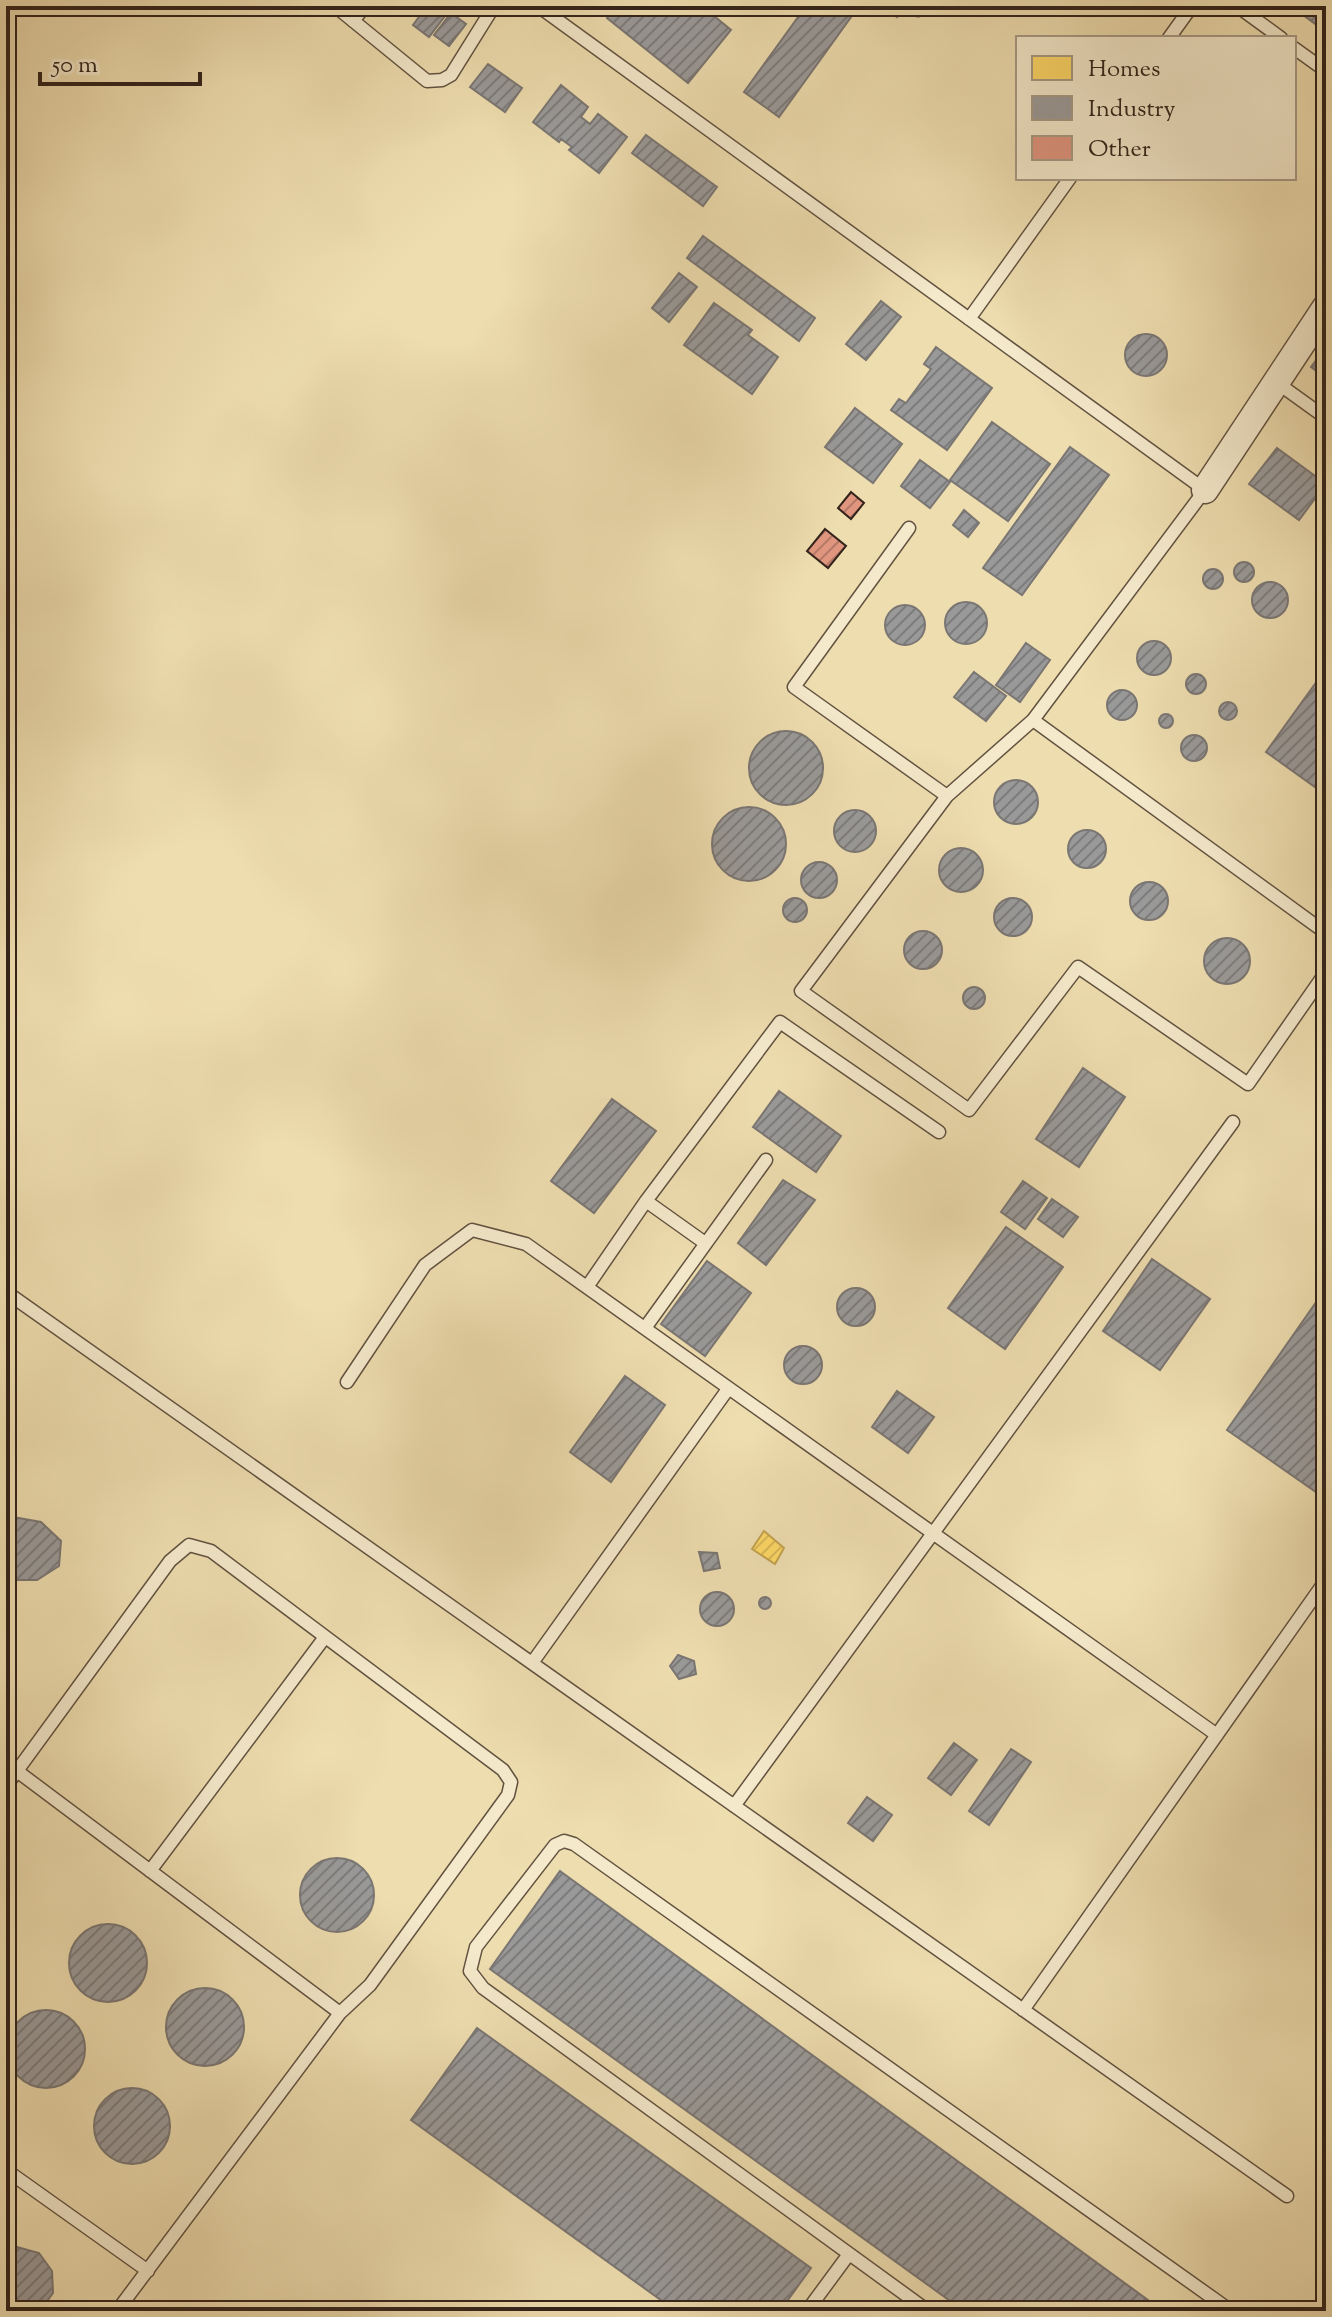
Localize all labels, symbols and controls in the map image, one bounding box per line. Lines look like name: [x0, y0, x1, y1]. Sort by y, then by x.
scale bar: [40, 36, 200, 86]
legend: [1016, 36, 1296, 180]
text: 50 m: [50, 49, 98, 83]
text: Homes: [1088, 53, 1160, 87]
text: Industry: [1088, 93, 1176, 127]
text: Other: [1088, 133, 1151, 167]

